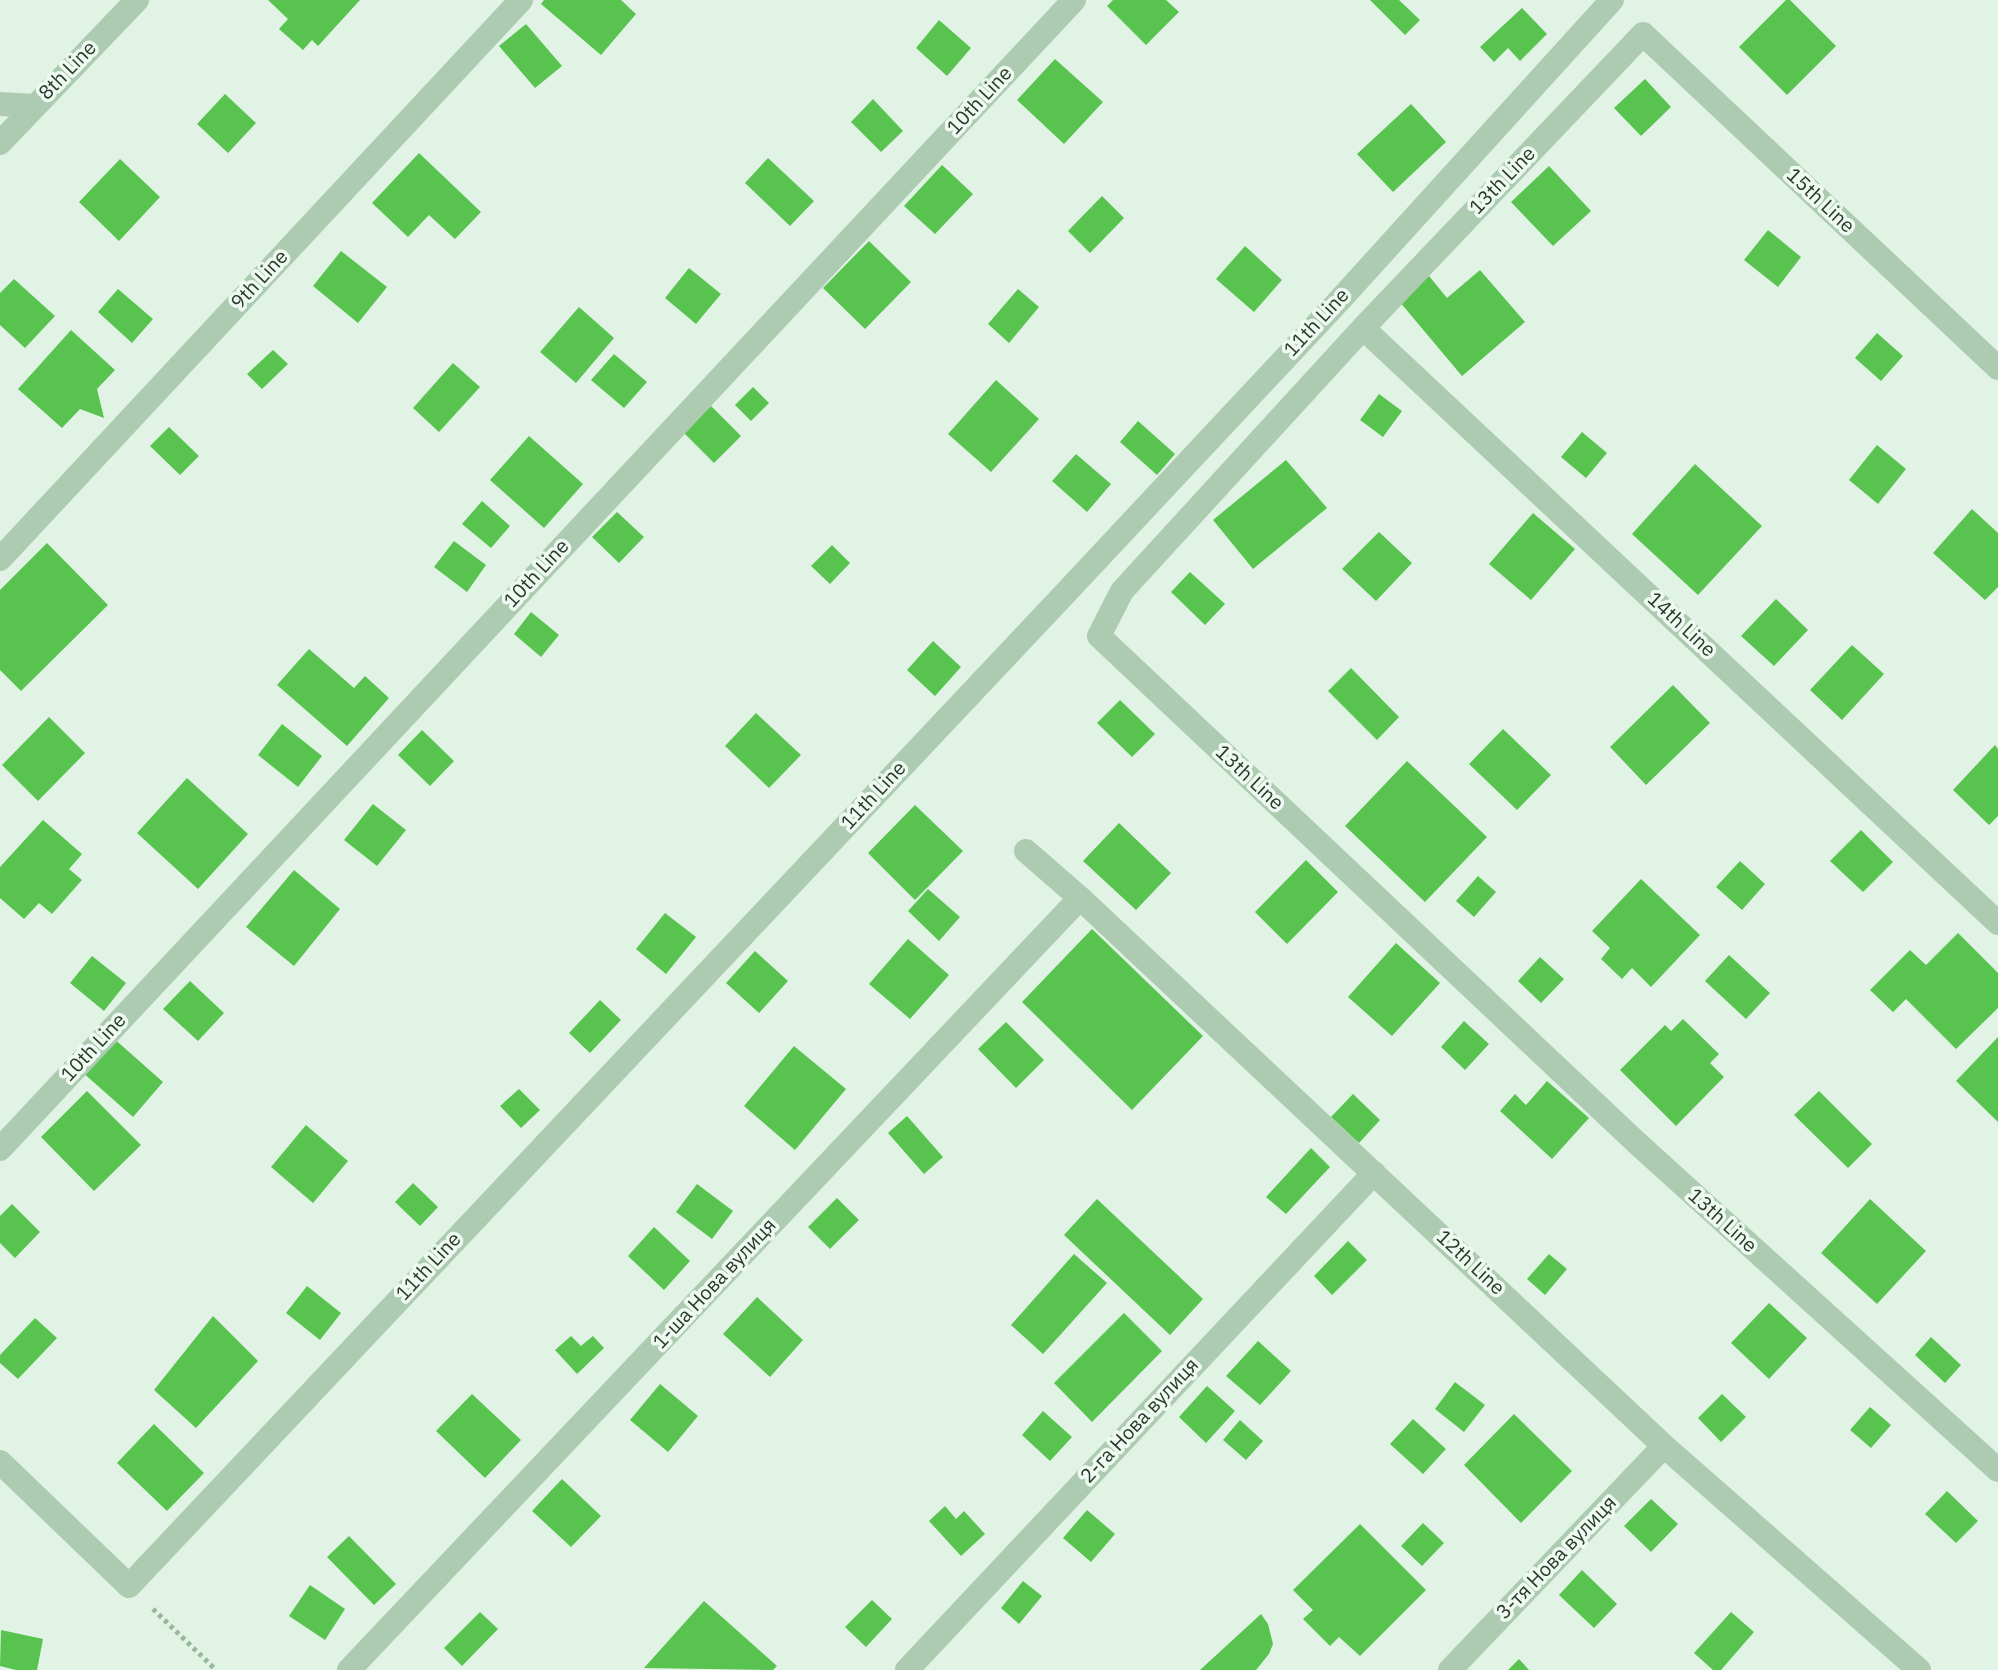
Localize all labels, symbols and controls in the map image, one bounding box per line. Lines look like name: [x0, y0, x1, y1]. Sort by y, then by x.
street label: 8th Line: [34, 37, 102, 105]
street label: 10th Line: [942, 62, 1018, 140]
street label: 13th Line: [1465, 142, 1541, 220]
street label: 15th Line: [1781, 163, 1859, 239]
street label: 9th Line: [227, 245, 293, 315]
street label: 11th Line: [1279, 284, 1355, 362]
street label: 10th Line: [499, 535, 575, 613]
street label: 14th Line: [1642, 587, 1720, 663]
street label: 13th Line: [1210, 740, 1288, 816]
street label: 11th Line: [836, 757, 912, 835]
street label: 10th Line: [56, 1009, 132, 1087]
street label: 13th Line: [1683, 1184, 1761, 1258]
street label: 1-ша Нова вулиця: [648, 1214, 782, 1354]
street label: 12th Line: [1431, 1225, 1509, 1301]
street label: 11th Line: [391, 1228, 467, 1306]
street label: 2-га Нова вулиця: [1076, 1354, 1204, 1488]
street label: 3-тя Нова вулиця: [1492, 1491, 1622, 1625]

